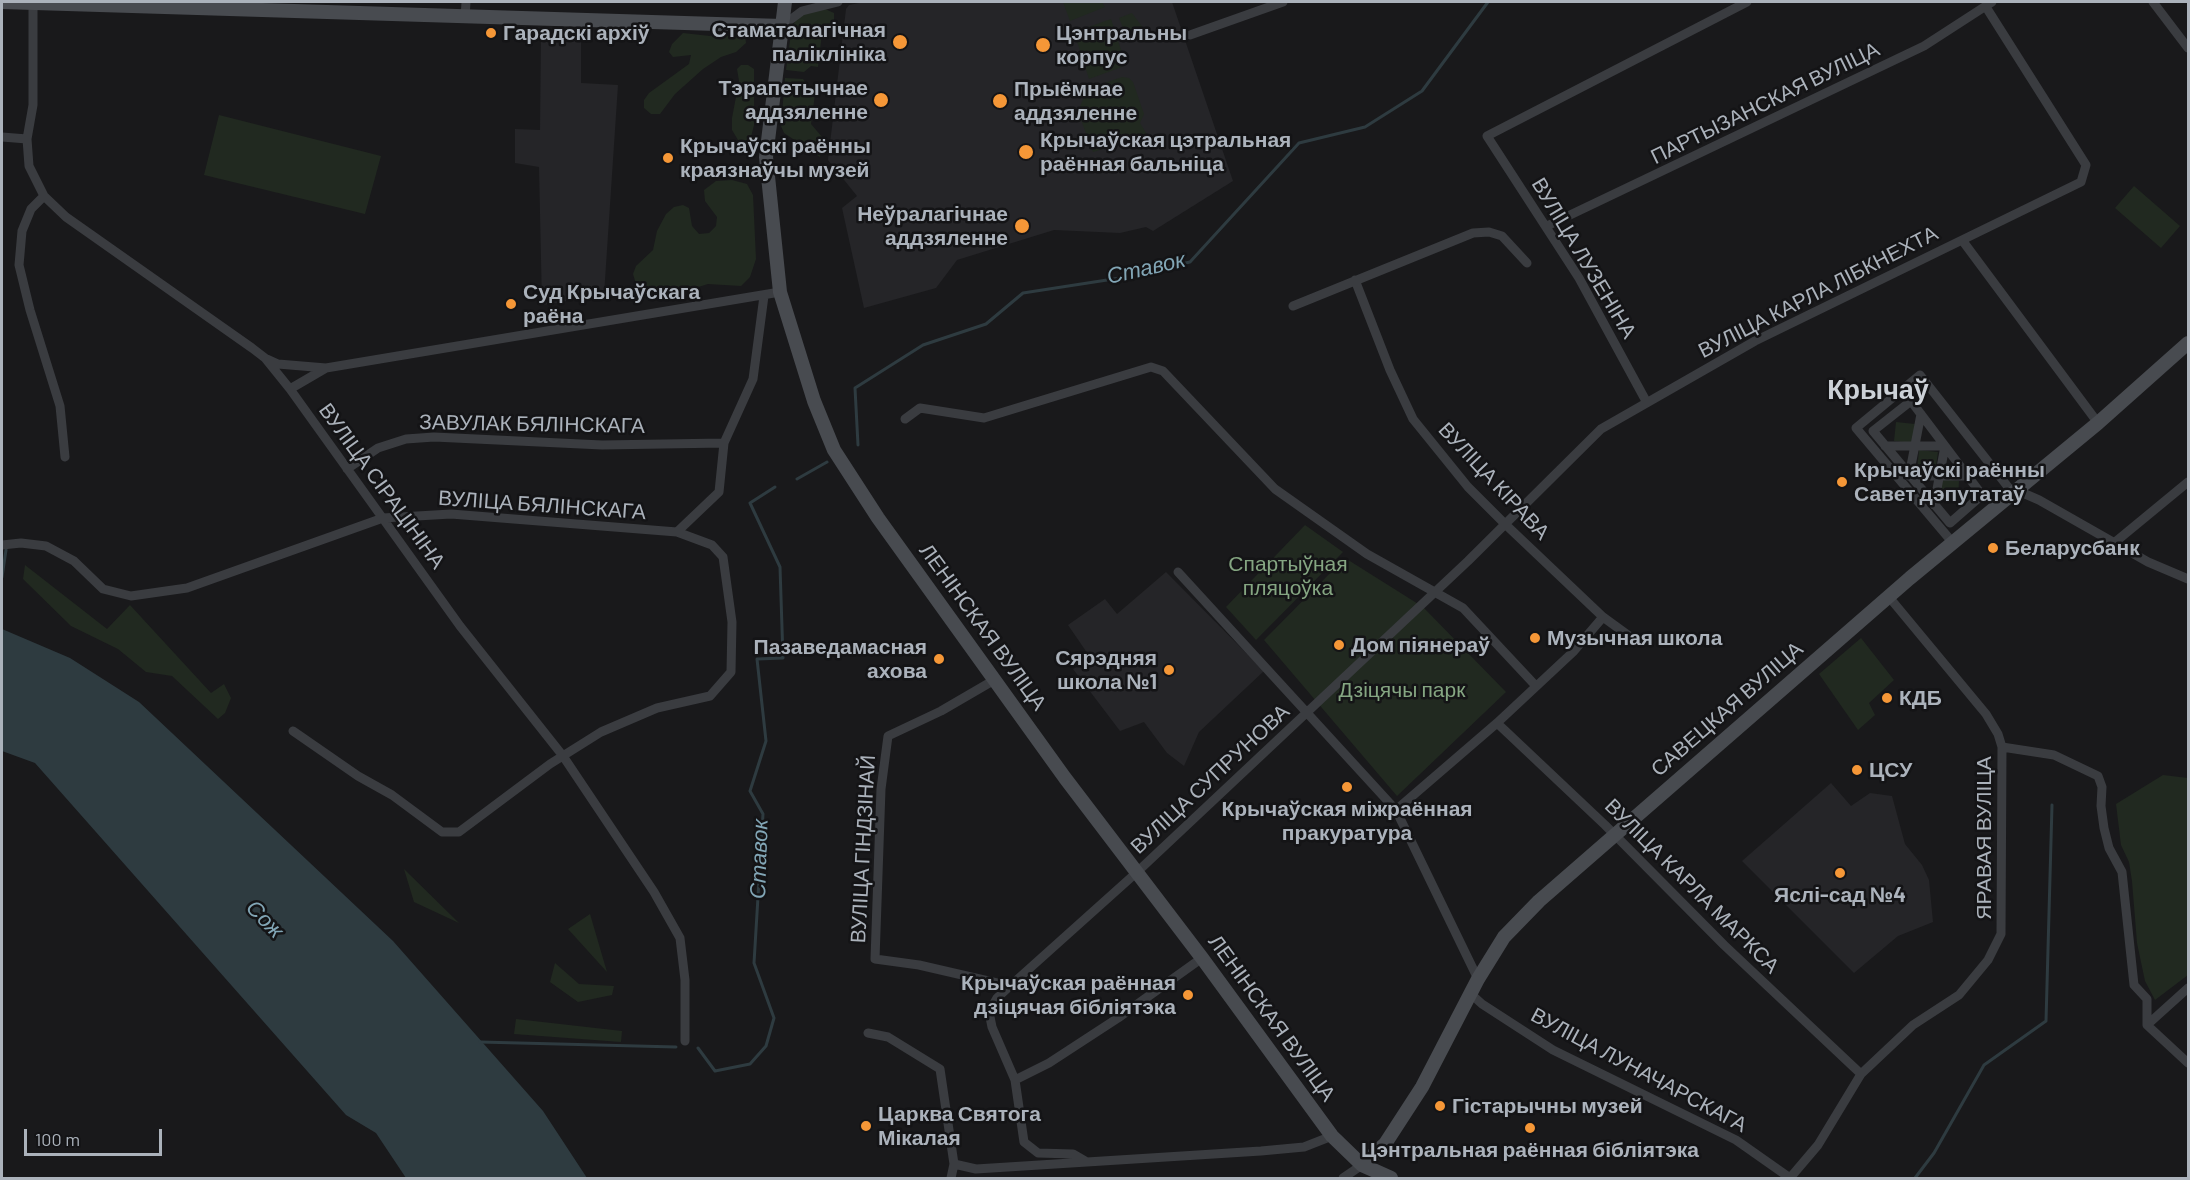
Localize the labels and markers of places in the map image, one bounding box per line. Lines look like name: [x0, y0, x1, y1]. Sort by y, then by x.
place label: Стаматалагічная паліклініка: [712, 17, 886, 67]
place label: Гарадскі архіў: [503, 20, 650, 46]
place label: Цэнтральны корпус: [1056, 20, 1187, 70]
marker: Гарадскі архіў: [484, 26, 498, 40]
marker: Стаматалагічная паліклініка: [891, 33, 909, 51]
marker: Цэнтральны корпус: [1034, 36, 1052, 54]
place label: Тэрапетычнае аддзяленне: [719, 75, 868, 125]
place label: Прыёмнае аддзяленне: [1014, 76, 1137, 126]
marker: Тэрапетычнае аддзяленне: [872, 91, 890, 109]
marker: Прыёмнае аддзяленне: [991, 92, 1009, 110]
place label: Крычаўская цэтральная раённая бальніца: [1040, 127, 1291, 177]
place label: Крычаўскі раённы краязнаўчы музей: [680, 133, 871, 183]
marker: Крычаўская цэтральная раённая бальніца: [1017, 143, 1035, 161]
marker: Крычаўскі раённы краязнаўчы музей: [661, 151, 675, 165]
place label: Неўралагічнае аддзяленне: [857, 201, 1008, 251]
marker: Неўралагічнае аддзяленне: [1013, 217, 1031, 235]
place label: Суд Крычаўскага раёна: [523, 279, 700, 329]
marker: Суд Крычаўскага раёна: [504, 297, 518, 311]
place label: Крычаўскі раённы Савет дэпутатаў: [1854, 457, 2045, 507]
marker: Крычаўскі раённы Савет дэпутатаў: [1835, 475, 1849, 489]
place label: Беларусбанк: [2005, 535, 2140, 561]
marker: Беларусбанк: [1986, 541, 2000, 555]
place label: Музычная школа: [1547, 625, 1722, 651]
marker: Музычная школа: [1528, 631, 1542, 645]
place label: Дом піянераў: [1351, 632, 1490, 658]
place label: Пазаведамасная ахова: [754, 634, 927, 684]
marker: Дом піянераў: [1332, 638, 1346, 652]
place label: Сярэдняя школа №1: [1055, 645, 1157, 695]
marker: Пазаведамасная ахова: [932, 652, 946, 666]
marker: Сярэдняя школа №1: [1162, 663, 1176, 677]
place label: КДБ: [1899, 685, 1942, 711]
marker: КДБ: [1880, 691, 1894, 705]
place label: ЦСУ: [1869, 757, 1912, 783]
marker: ЦСУ: [1850, 763, 1864, 777]
marker: Крычаўская міжраённая пракуратура: [1340, 780, 1354, 794]
place label: Крычаўская міжраённая пракуратура: [1221, 796, 1473, 846]
marker: Яслі-сад №4: [1833, 866, 1847, 880]
place label: Яслі-сад №4: [1774, 882, 1906, 908]
place label: Крычаўская раённая дзіцячая бібліятэка: [961, 970, 1176, 1020]
marker: Крычаўская раённая дзіцячая бібліятэка: [1181, 988, 1195, 1002]
place label: Гістарычны музей: [1452, 1093, 1643, 1119]
marker: Гістарычны музей: [1433, 1099, 1447, 1113]
place label: Царква Святога Мікалая: [878, 1101, 1041, 1151]
marker: Царква Святога Мікалая: [859, 1119, 873, 1133]
marker: Цэнтральная раённая бібліятэка: [1523, 1121, 1537, 1135]
place label: Цэнтральная раённая бібліятэка: [1361, 1137, 1699, 1163]

